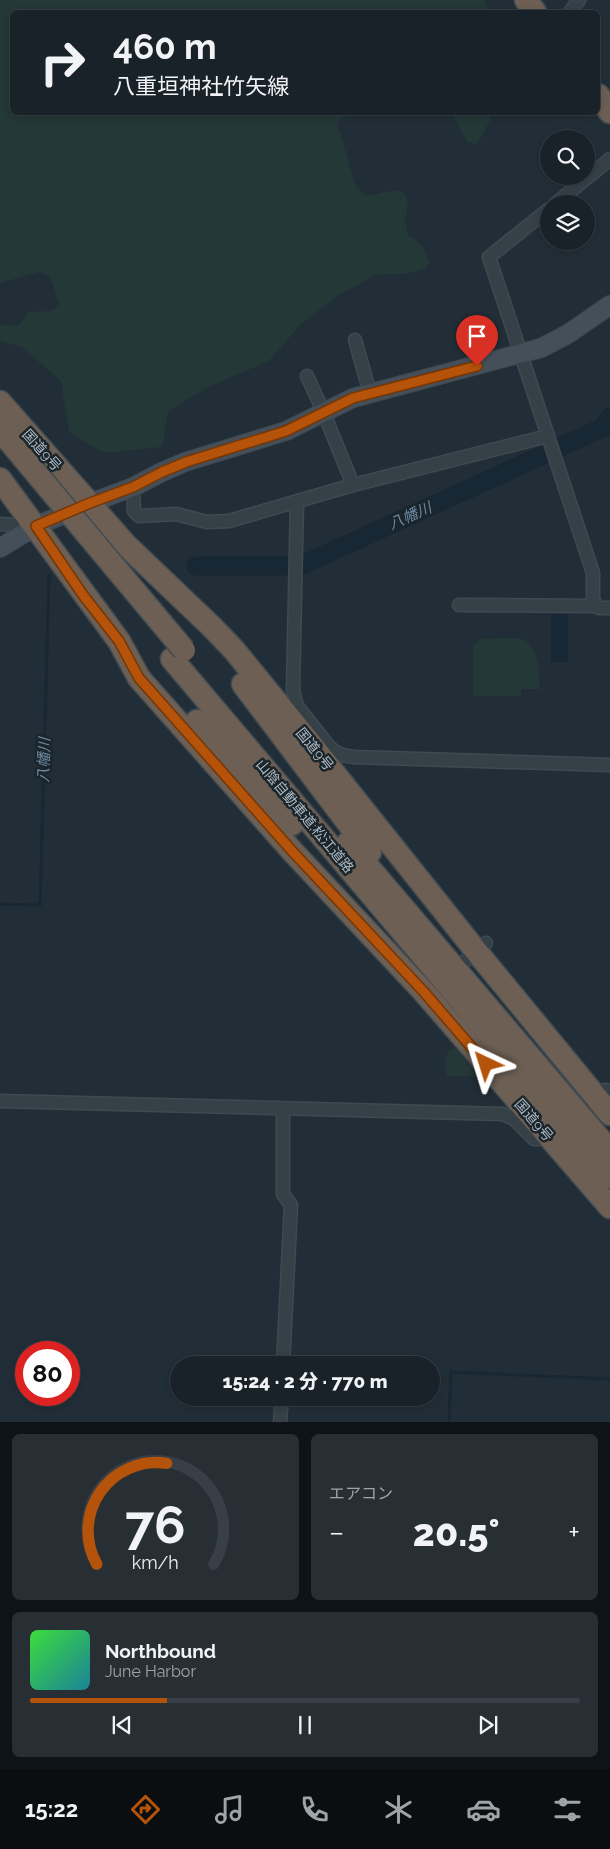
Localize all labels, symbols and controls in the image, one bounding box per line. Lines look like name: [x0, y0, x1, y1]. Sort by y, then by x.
text: 460 m: [113, 26, 217, 67]
icon: right: [30, 30, 95, 95]
text: 八重垣神社竹矢線: [113, 73, 289, 99]
map controls: [540, 130, 595, 250]
button: search: [540, 130, 595, 185]
button: layers: [540, 195, 595, 250]
pin: [456, 315, 498, 366]
icon: arrive: [463, 322, 491, 350]
street label: 国道9号: [19, 426, 65, 474]
water label: 八幡川: [386, 498, 436, 533]
street label: 国道9号: [293, 724, 337, 774]
water label: 八幡川: [34, 735, 54, 783]
street label: 山陰自動車道;松江道路: [253, 756, 357, 876]
position arrow: [459, 1037, 511, 1089]
street label: 国道9号: [511, 1096, 557, 1144]
speed limit sign: 80: [15, 1341, 80, 1406]
text: 15:24 · 2 分 · 770 m: [223, 1370, 387, 1392]
text: エアコン: [329, 1484, 393, 1503]
text: 76: [125, 1494, 186, 1555]
text: 20.5°: [413, 1510, 500, 1555]
text: −: [329, 1516, 344, 1549]
text: +: [568, 1516, 580, 1549]
text: km/h: [132, 1552, 179, 1573]
text: Northbound: [105, 1640, 216, 1662]
text: June Harbor: [105, 1662, 196, 1681]
icon: previous: [108, 1711, 136, 1739]
icon: pause: [291, 1711, 319, 1739]
icon: next: [474, 1711, 502, 1739]
icon: directions: [128, 1792, 163, 1827]
icon: music: [212, 1792, 247, 1827]
icon: phone: [297, 1792, 332, 1827]
icon: climate: [381, 1792, 416, 1827]
icon: car: [466, 1792, 501, 1827]
icon: filters: [550, 1792, 585, 1827]
text: 15:22: [25, 1796, 78, 1822]

